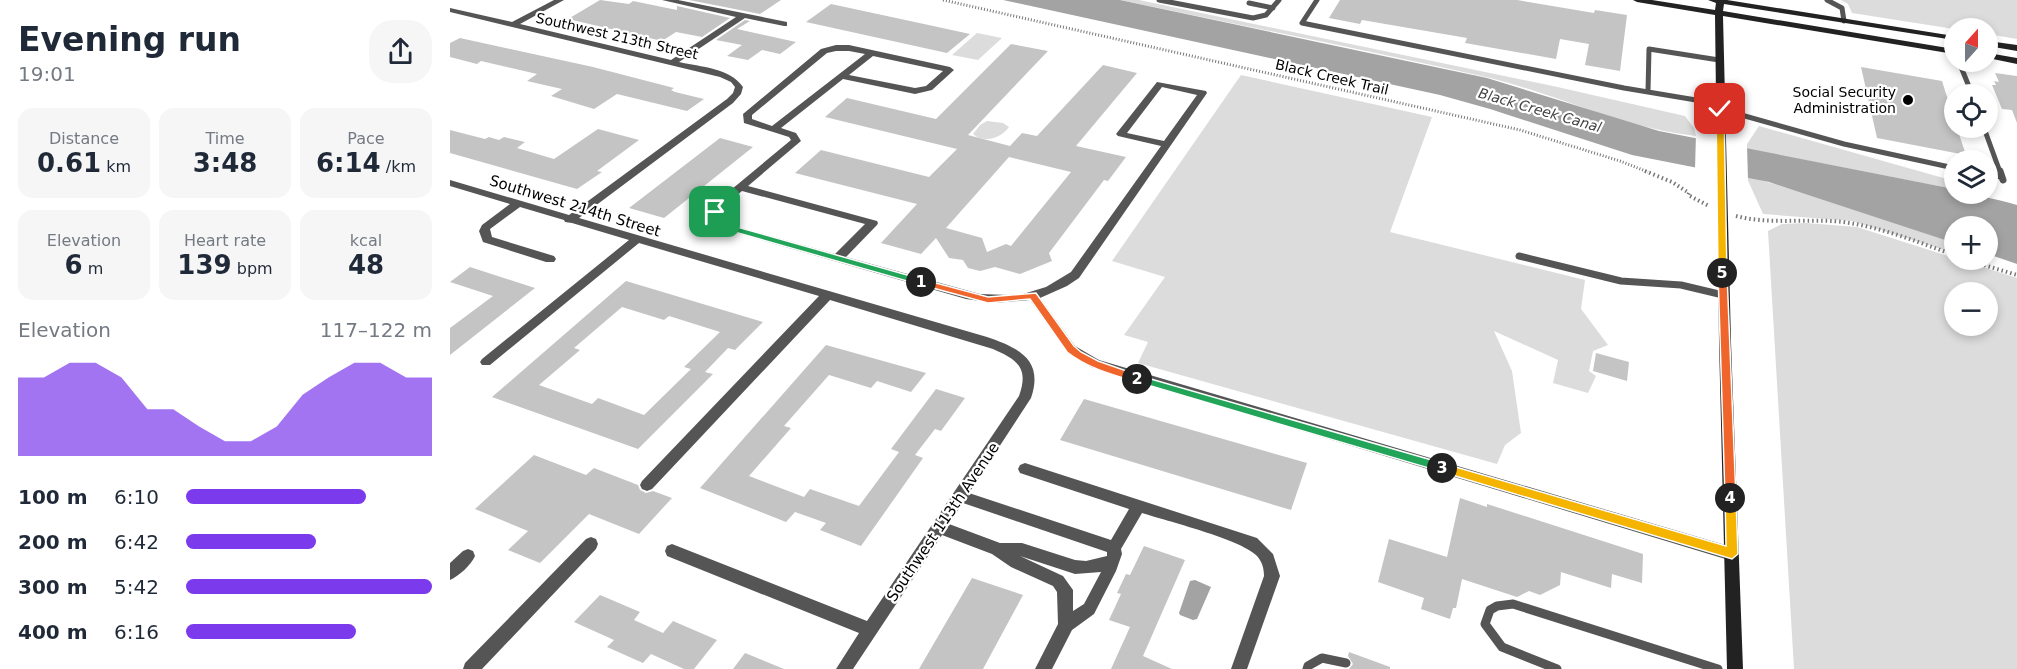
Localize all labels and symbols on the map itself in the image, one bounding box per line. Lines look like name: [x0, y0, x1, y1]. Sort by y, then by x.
street label: Southwest 213th Street: [534, 10, 700, 63]
north arrow: [1944, 18, 1998, 72]
street label: Black Creek Trail: [1274, 56, 1390, 98]
pin: [1694, 83, 1745, 134]
place label: Social Security Administration: [1793, 84, 1896, 116]
water label: Black Creek Canal: [1477, 85, 1604, 135]
marker: Social Security Administration: [1901, 93, 1915, 107]
street label: Southwest 214th Street: [487, 171, 663, 241]
pin: [689, 186, 740, 237]
pin: 5: [1707, 258, 1737, 288]
pin: 1: [906, 267, 936, 297]
pin: 2: [1122, 364, 1152, 394]
street label: Southwest 113th Avenue: [883, 439, 1003, 605]
pin: 3: [1427, 453, 1457, 483]
pin: 4: [1715, 483, 1745, 513]

